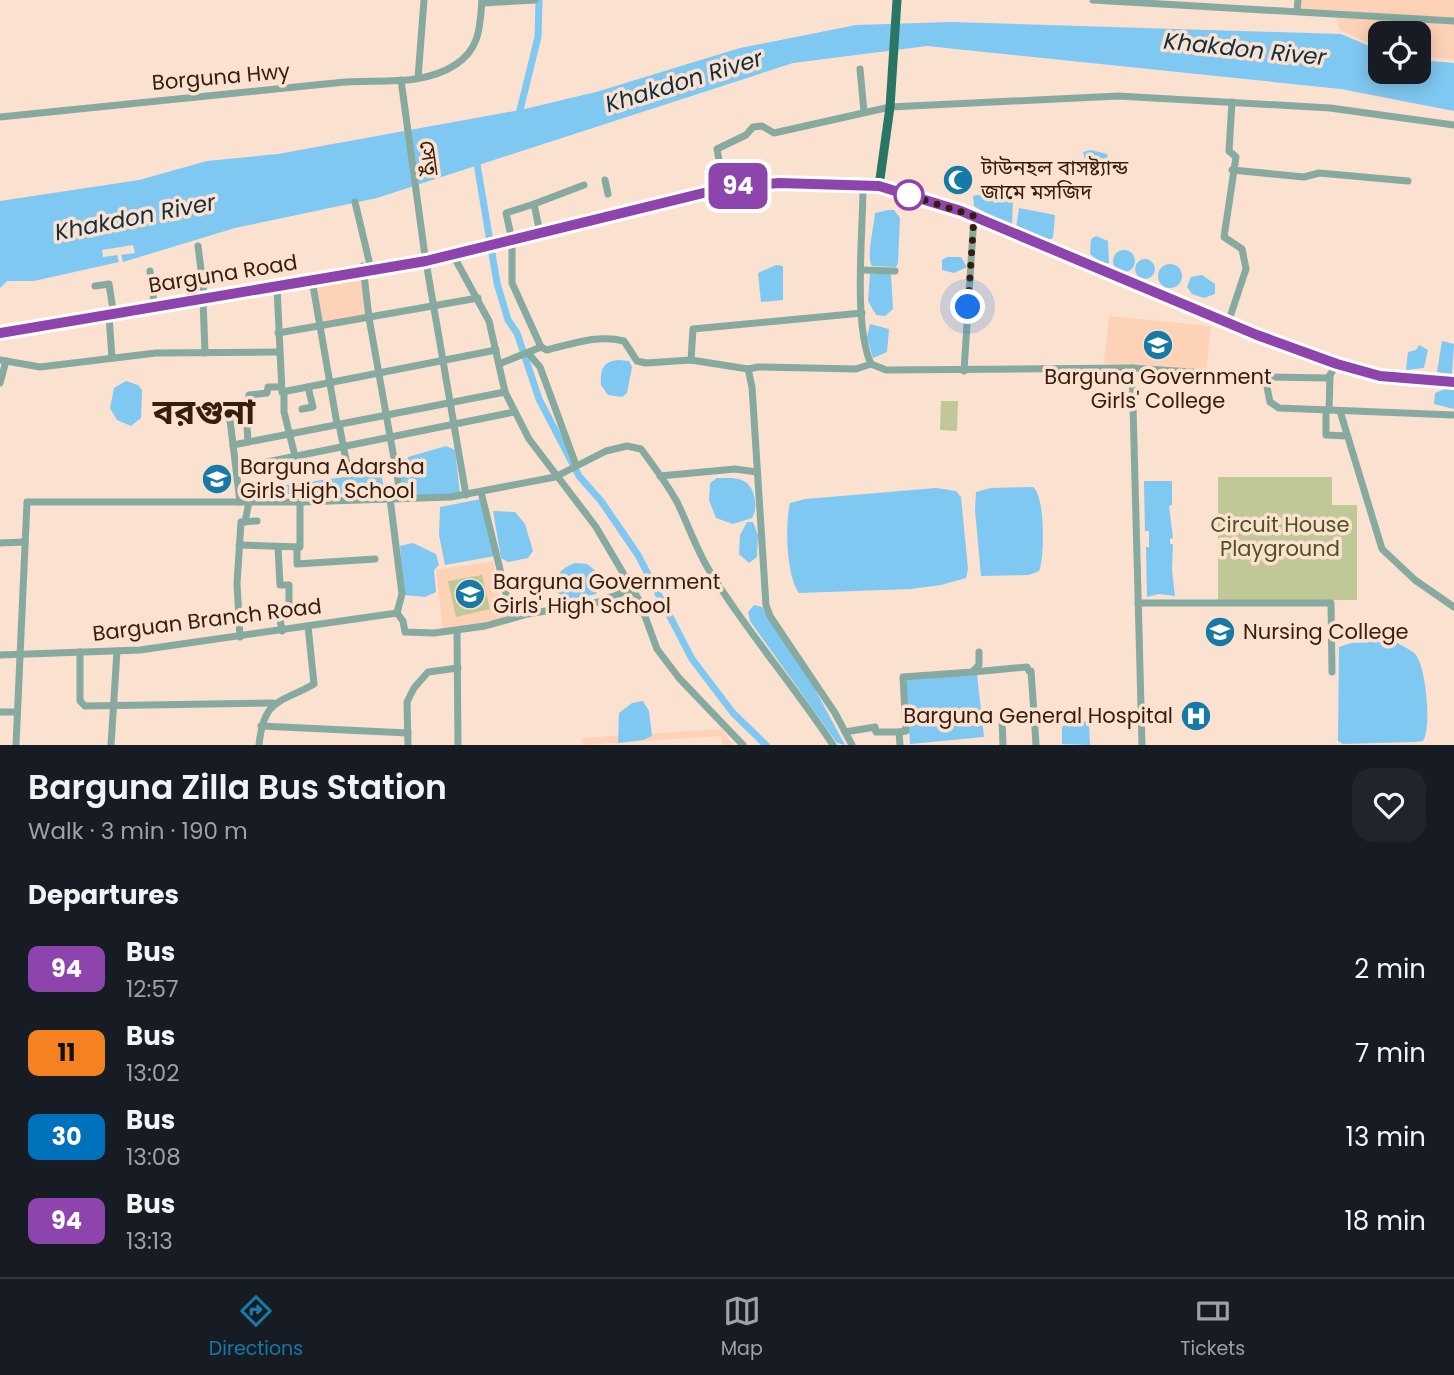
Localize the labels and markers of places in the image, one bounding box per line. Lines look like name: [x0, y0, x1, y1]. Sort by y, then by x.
place label: টাউনহল বাসষ্ট্যান্ড জামে মসজিদ: [980, 153, 1129, 206]
mosque icon: টাউনহল বাসষ্ট্যান্ড জামে মসজিদ: [941, 163, 975, 197]
unlabelled marker: [894, 180, 924, 210]
school or university icon: Barguna Government Girls' College: [1141, 328, 1175, 362]
place label: Barguna Government Girls' College: [1044, 362, 1272, 415]
place label: Barguna Adarsha Girls High School: [240, 452, 425, 505]
school or university icon: Barguna Adarsha Girls High School: [200, 462, 234, 496]
place label: Barguna Government Girls' High School: [493, 567, 720, 620]
school or university icon: Barguna Government Girls' High School: [453, 577, 487, 611]
school or university icon: Nursing College: [1203, 615, 1237, 649]
place label: Nursing College: [1243, 617, 1409, 646]
hospital icon: Barguna General Hospital: [1179, 699, 1213, 733]
place label: Barguna General Hospital: [903, 701, 1173, 730]

